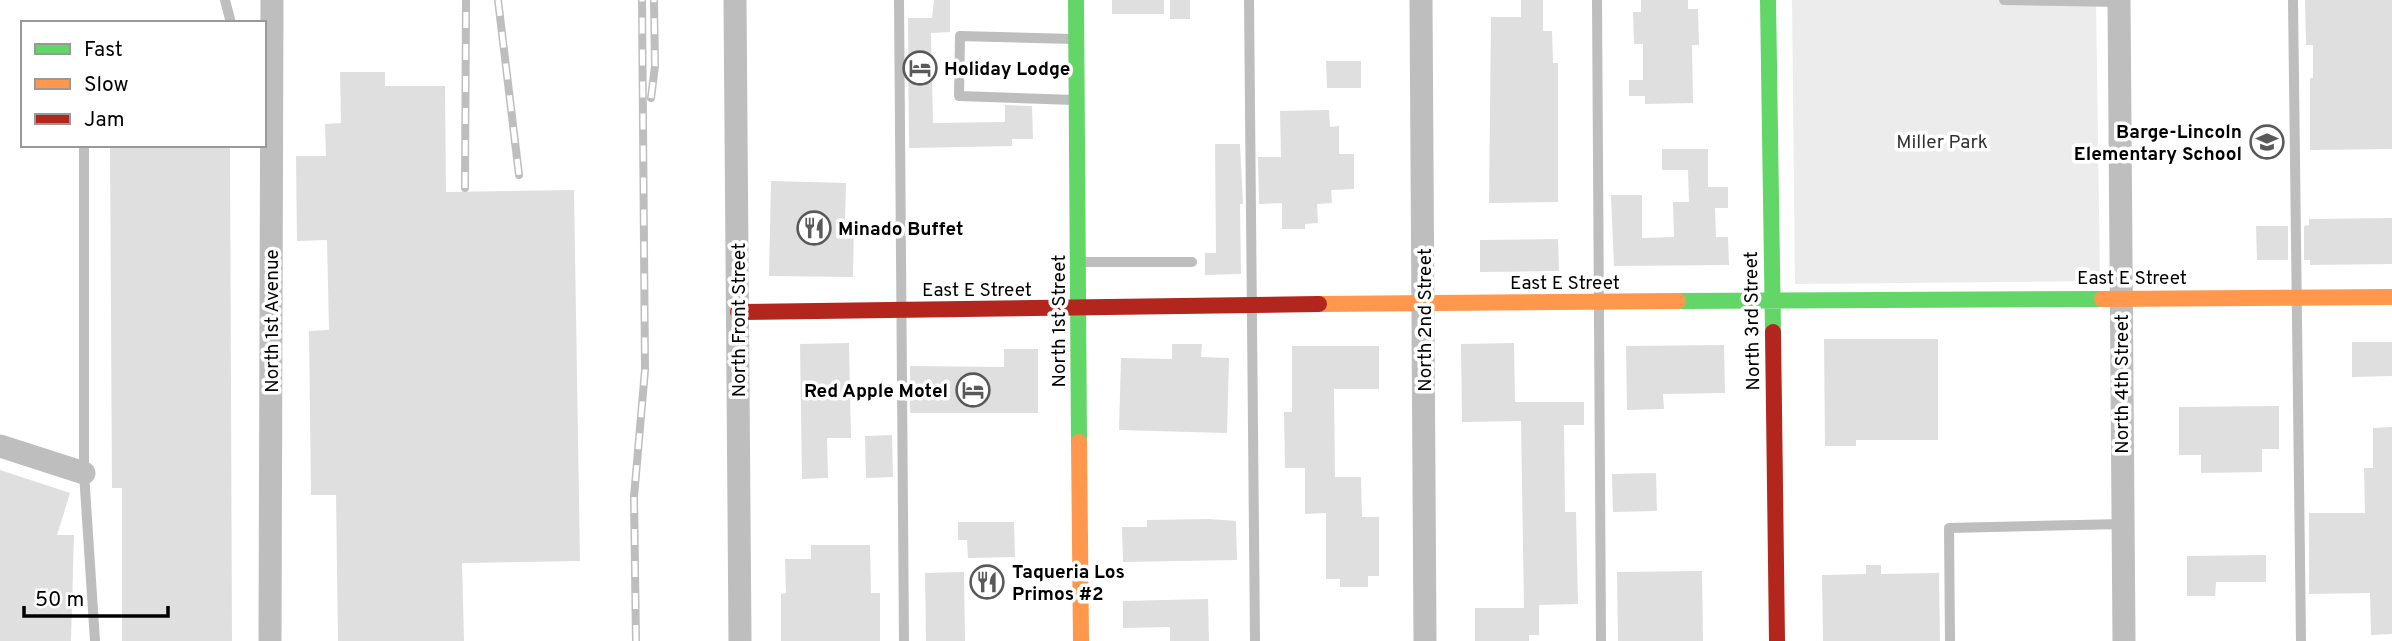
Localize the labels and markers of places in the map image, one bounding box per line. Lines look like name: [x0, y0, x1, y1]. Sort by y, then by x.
hotel icon: Holiday Lodge: [901, 49, 939, 87]
place label: Holiday Lodge: [944, 58, 1070, 82]
place label: Barge-Lincoln Elementary School: [2074, 121, 2242, 167]
school or university icon: Barge-Lincoln Elementary School: [2248, 123, 2286, 161]
restaurant icon: Minado Buffet: [795, 209, 833, 247]
place label: Minado Buffet: [838, 218, 964, 242]
hotel icon: Red Apple Motel: [954, 371, 992, 409]
place label: Red Apple Motel: [804, 380, 948, 404]
place label: Taqueria Los Primos #2: [1012, 561, 1125, 607]
restaurant icon: Taqueria Los Primos #2: [968, 563, 1006, 601]

